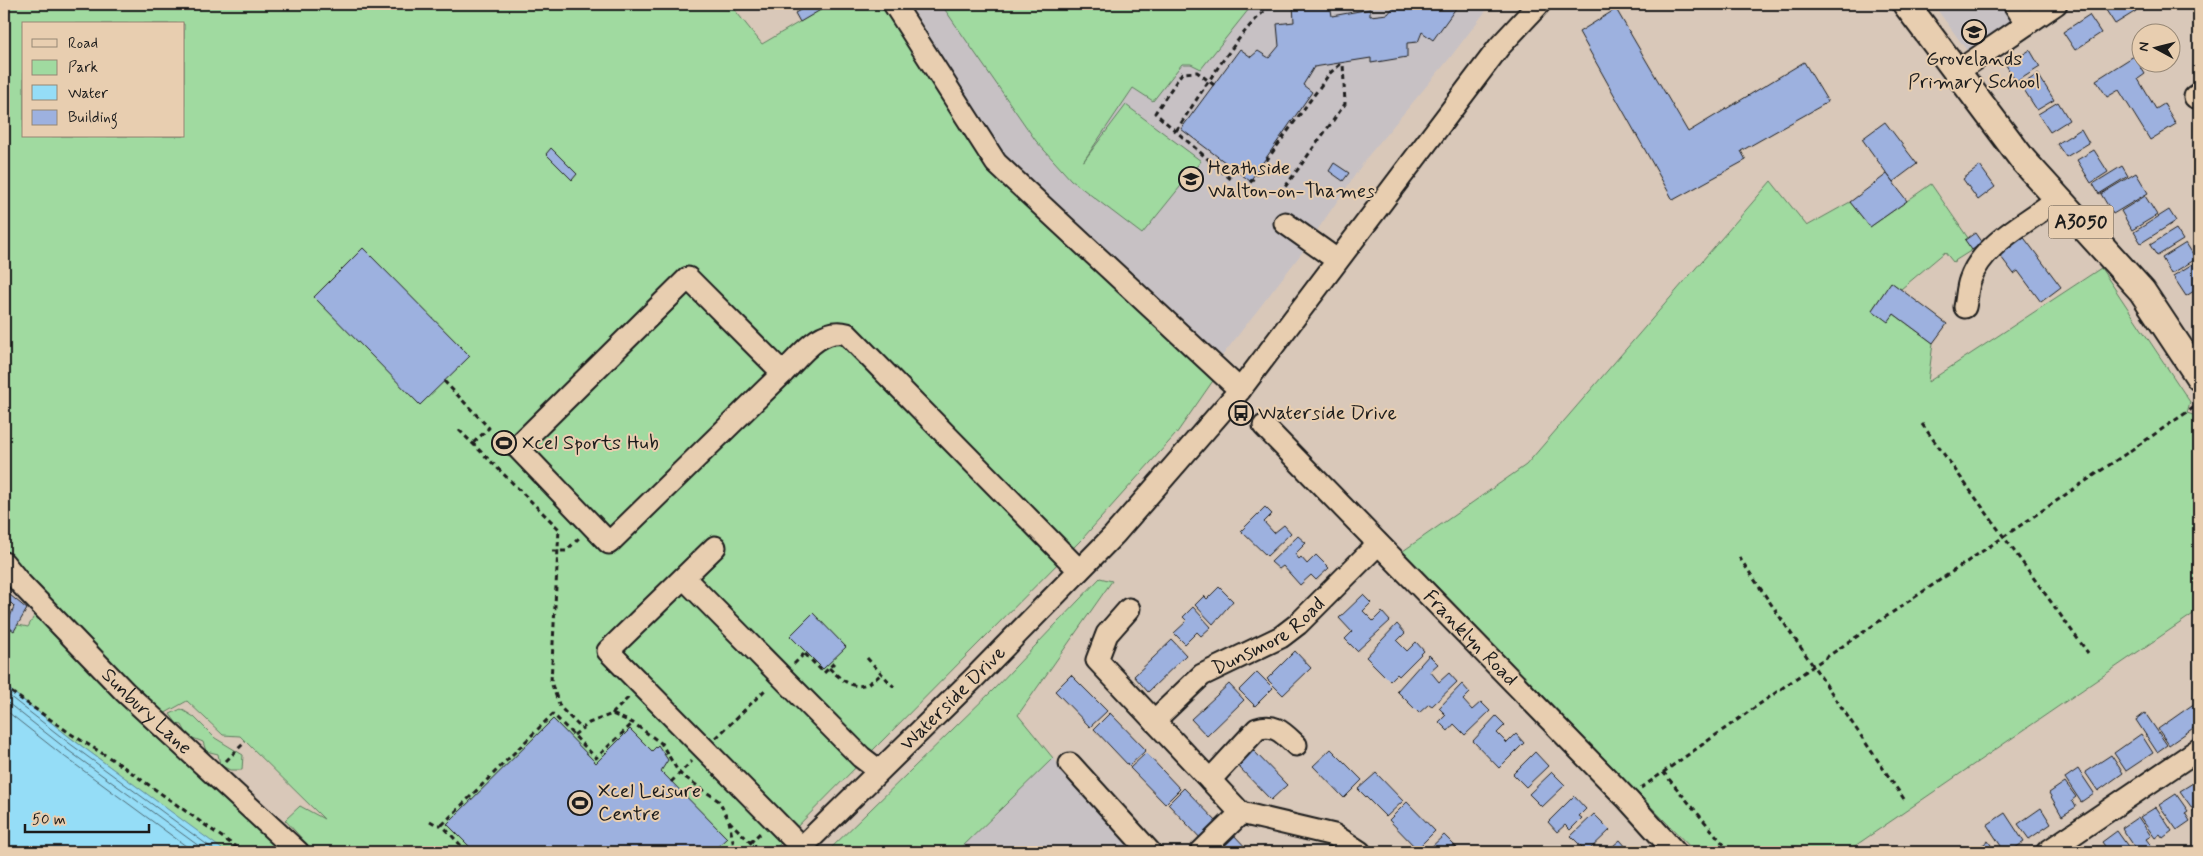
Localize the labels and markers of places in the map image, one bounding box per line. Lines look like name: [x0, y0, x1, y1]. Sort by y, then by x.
school or university icon: Grovelands Primary School: [1961, 19, 1987, 45]
place label: Grovelands Primary School: [1908, 46, 2040, 96]
place label: Heathside Walton-on-Thames: [1208, 155, 1375, 205]
school or university icon: Heathside Walton-on-Thames: [1178, 166, 1204, 192]
bus stop icon: Waterside Drive: [1228, 400, 1254, 426]
place label: Waterside Drive: [1258, 400, 1397, 427]
sports icon: Xcel Sports Hub: [491, 430, 517, 456]
place label: Xcel Sports Hub: [522, 430, 659, 457]
place label: Xcel Leisure Centre: [598, 778, 701, 828]
sports icon: Xcel Leisure Centre: [567, 790, 593, 816]

